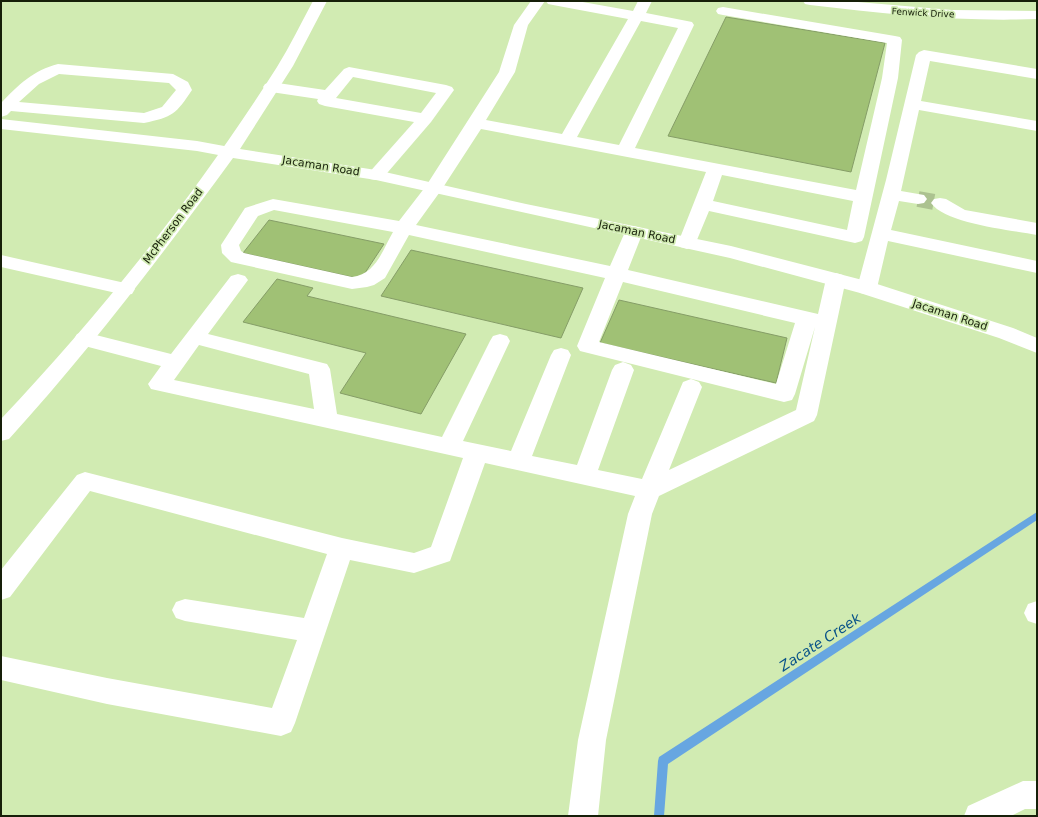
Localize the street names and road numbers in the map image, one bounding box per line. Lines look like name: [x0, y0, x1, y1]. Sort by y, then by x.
street label: Fenwick Drive: [891, 6, 955, 20]
street label: Jacaman Road: [280, 153, 361, 179]
street label: McPherson Road: [140, 186, 206, 266]
street label: Jacaman Road: [596, 217, 677, 246]
street label: Jacaman Road: [910, 296, 989, 333]

